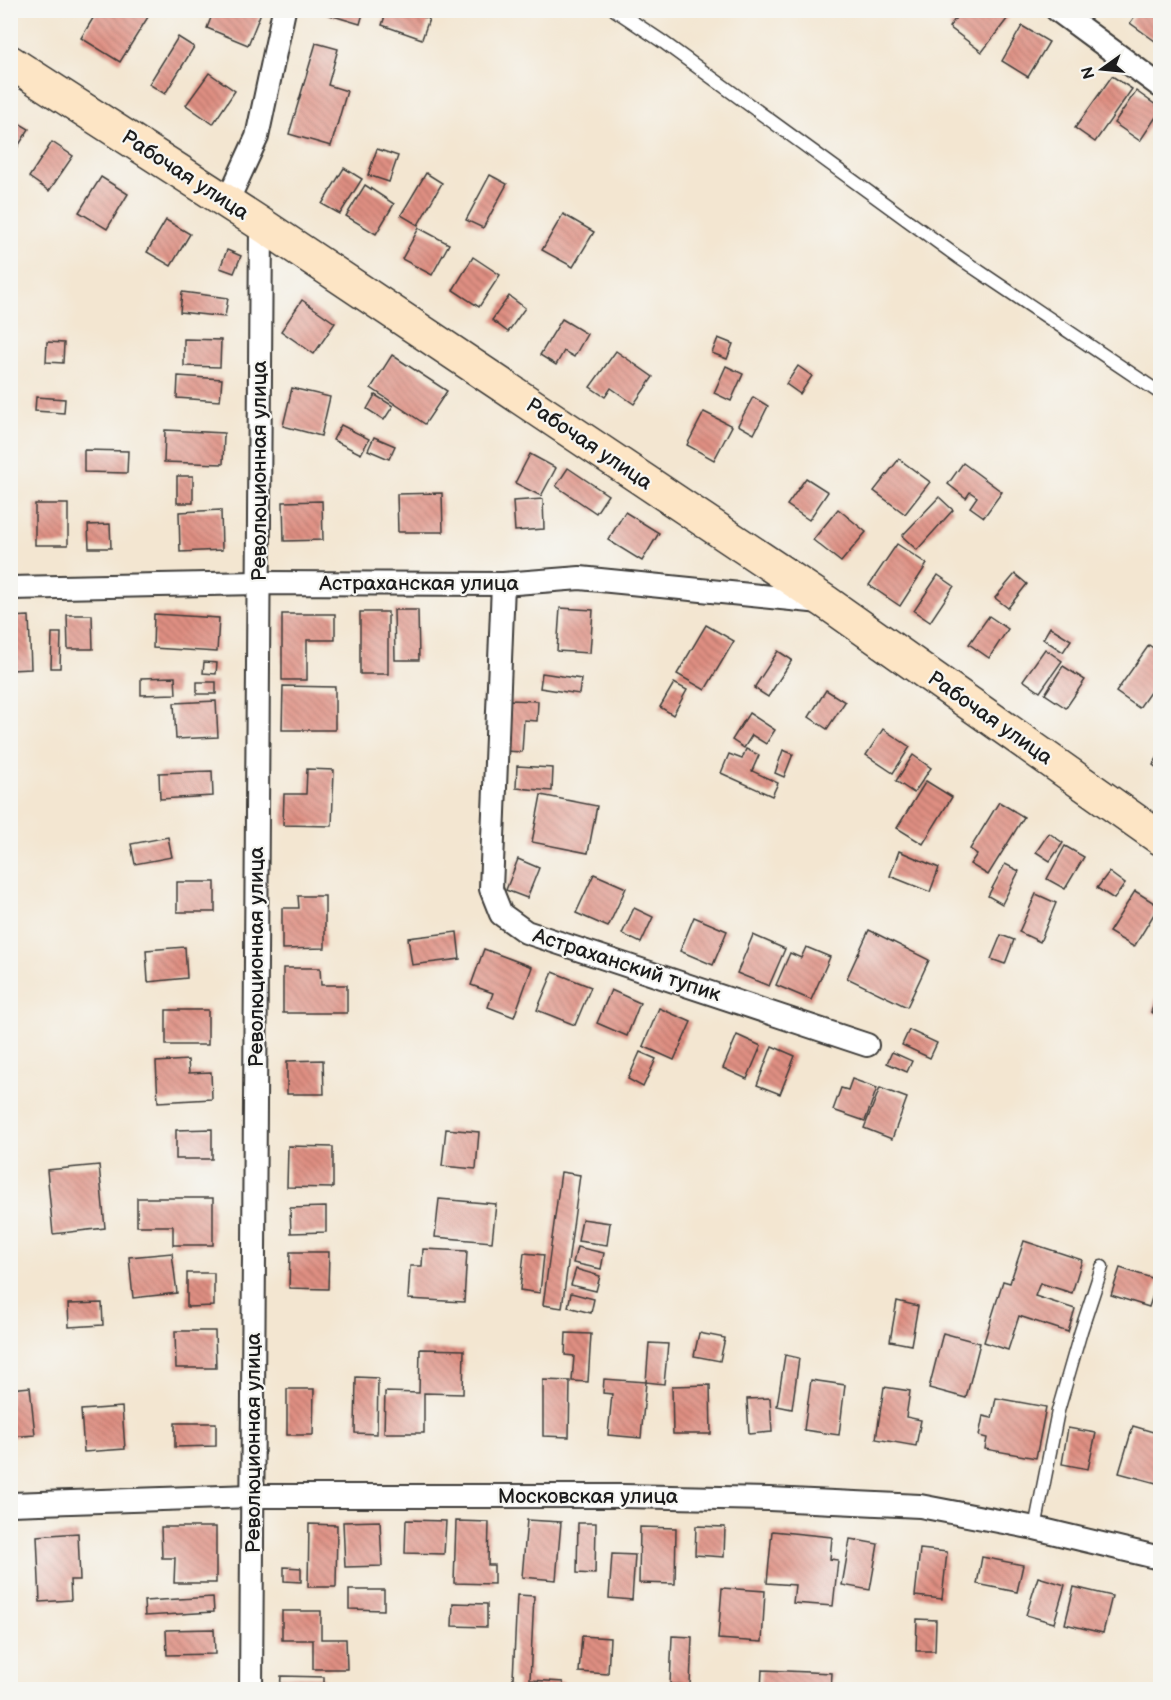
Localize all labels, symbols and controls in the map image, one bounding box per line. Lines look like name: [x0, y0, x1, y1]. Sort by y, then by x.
north arrow: [1072, 39, 1132, 99]
text: N: [1078, 64, 1100, 81]
street label: Рабочая улица: [117, 125, 254, 226]
street label: Революционная улица: [247, 360, 272, 581]
street label: Рабочая улица: [521, 393, 657, 496]
street label: Астраханская улица: [318, 571, 519, 596]
street label: Рабочая улица: [923, 666, 1058, 771]
street label: Революционная улица: [244, 846, 269, 1067]
street label: Астраханский тупик: [529, 923, 724, 1007]
street label: Революционная улица: [241, 1332, 266, 1553]
street label: Московская улица: [498, 1484, 679, 1509]

